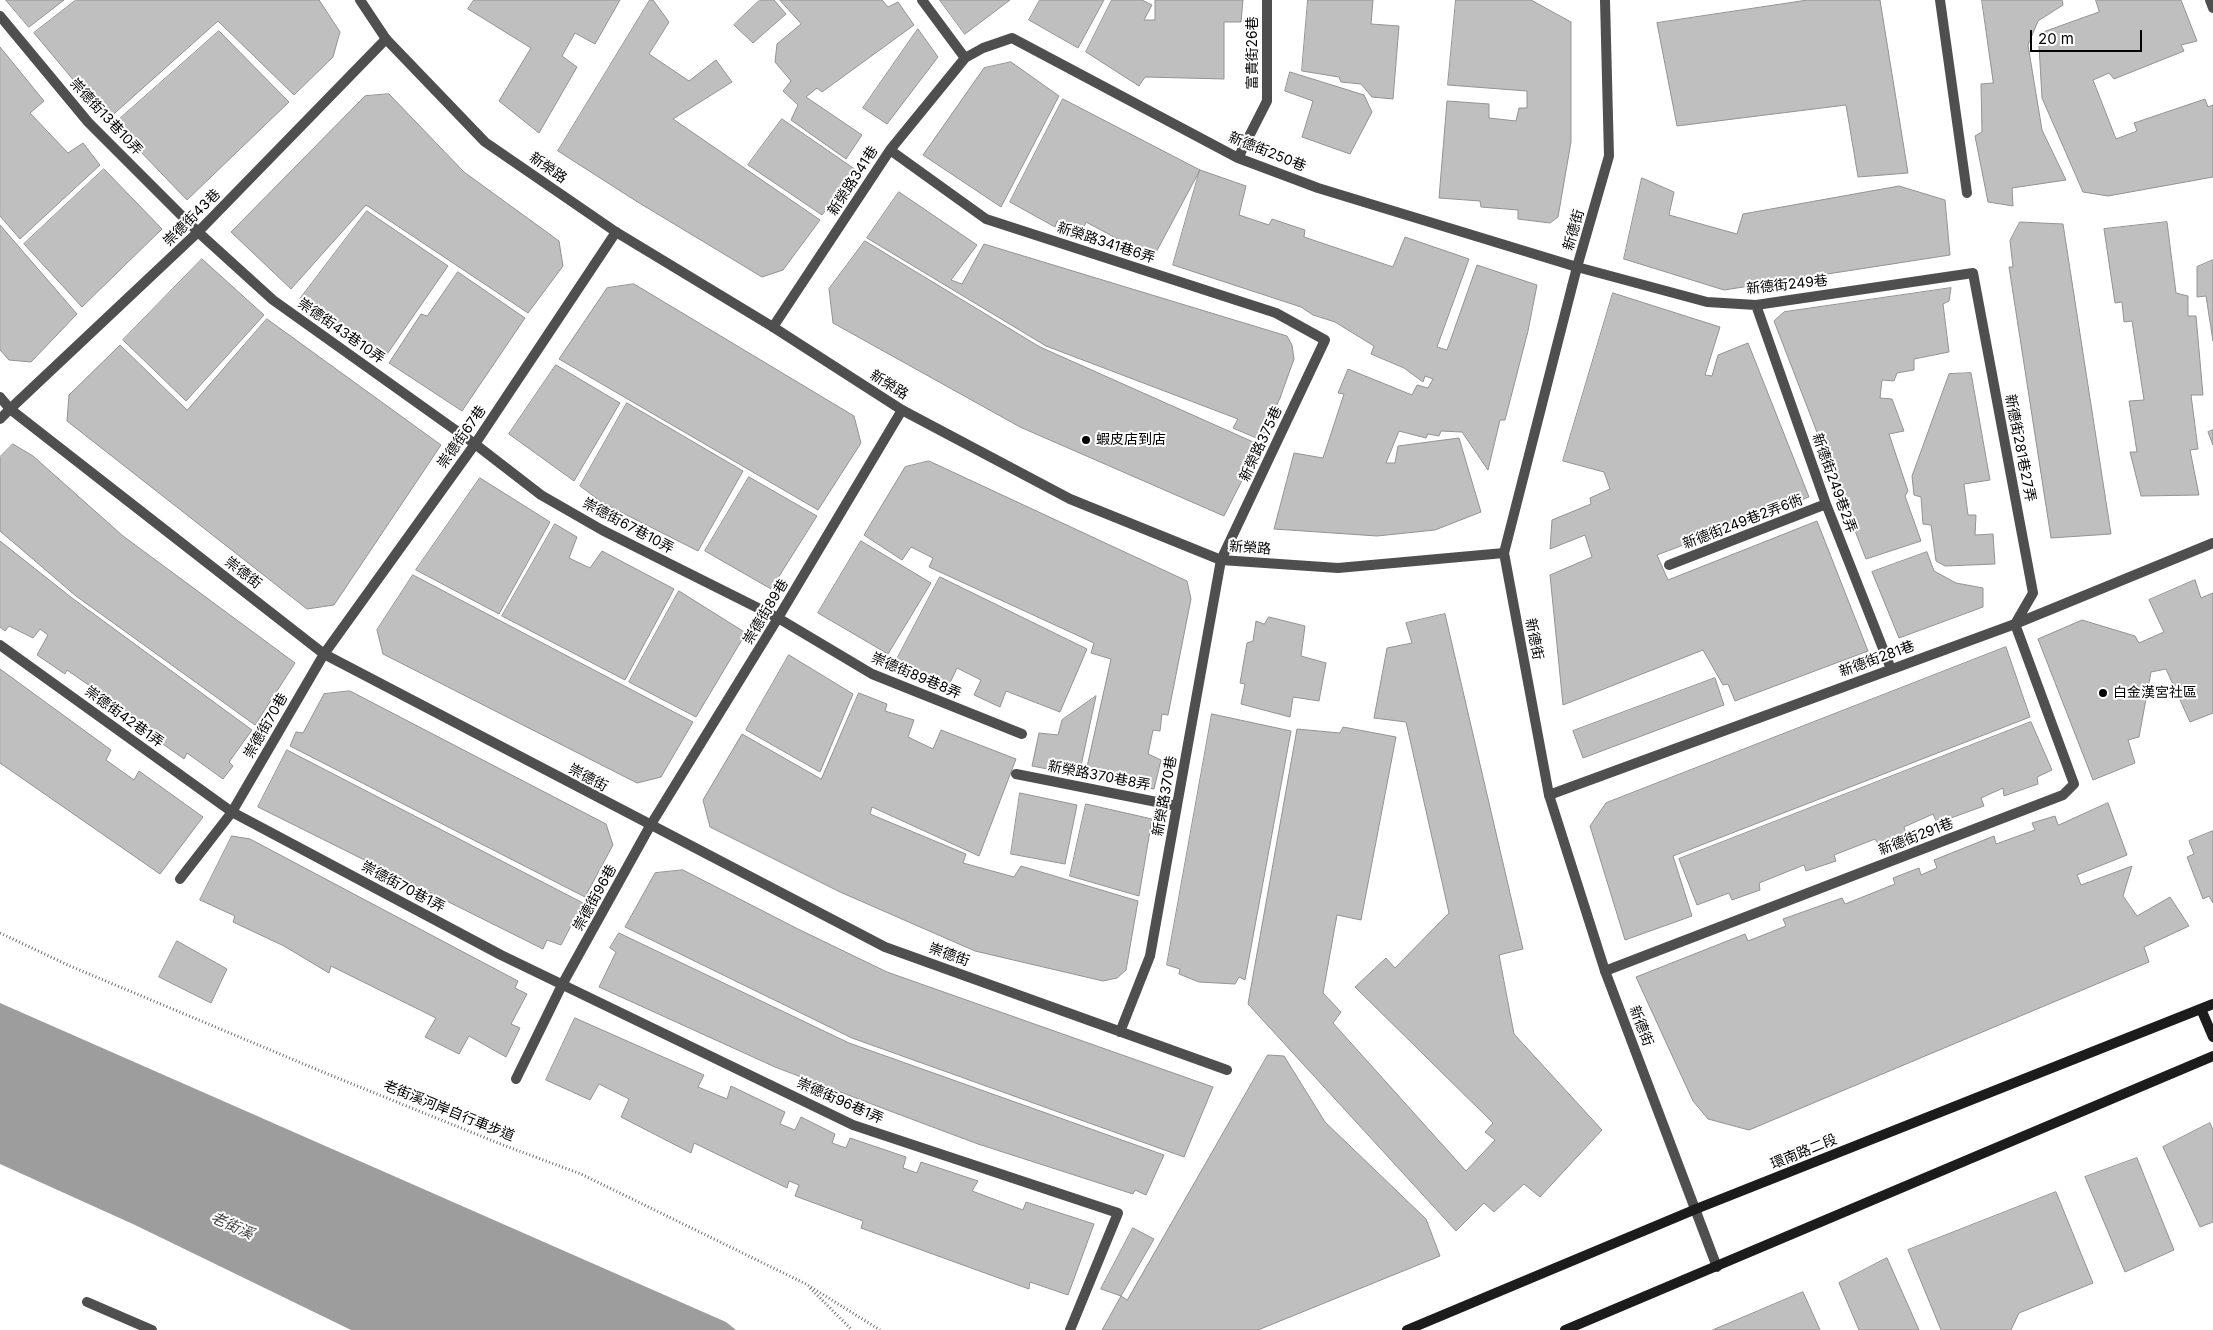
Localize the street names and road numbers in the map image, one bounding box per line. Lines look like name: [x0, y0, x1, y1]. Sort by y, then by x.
street label: 富貴街26巷: [1245, 16, 1261, 90]
street label: 崇德街13巷10弄: [66, 75, 146, 159]
street label: 新德街250巷: [1226, 129, 1308, 175]
street label: 新榮路341巷: [824, 143, 882, 219]
street label: 新榮路: [526, 149, 570, 187]
street label: 崇德街43巷: [160, 186, 224, 250]
street label: 新德街: [1560, 207, 1588, 253]
street label: 新榮路341巷6弄: [1055, 219, 1157, 267]
street label: 新德街249巷: [1745, 272, 1829, 298]
street label: 崇德街43巷10弄: [294, 295, 388, 367]
street label: 新榮路: [867, 367, 911, 403]
street label: 新德街281巷27弄: [2001, 393, 2039, 503]
street label: 崇德街67巷: [434, 402, 490, 472]
street label: 新榮路375巷: [1236, 404, 1286, 484]
street label: 新德街249巷2弄: [1808, 431, 1860, 535]
street label: 新德街249巷2弄6衖: [1681, 491, 1805, 553]
street label: 崇德街67巷10弄: [579, 495, 677, 557]
street label: 新榮路: [1228, 538, 1272, 558]
street label: 崇德街: [221, 553, 265, 593]
street label: 崇德街89巷: [740, 576, 792, 648]
street label: 新德街: [1522, 617, 1546, 661]
street label: 新德街281巷: [1837, 638, 1917, 680]
street label: 崇德街89巷8弄: [869, 650, 963, 702]
street label: 崇德街42巷1弄: [81, 683, 167, 751]
street label: 崇德街70巷: [241, 690, 291, 762]
street label: 新榮路370巷: [1150, 755, 1180, 837]
street label: 新榮路370巷8弄: [1046, 758, 1152, 794]
street label: 崇德街: [566, 761, 610, 795]
street label: 新德街291巷: [1876, 815, 1956, 859]
street label: 崇德街70巷1弄: [358, 858, 448, 916]
street label: 崇德街96巷: [570, 862, 620, 934]
street label: 崇德街: [926, 940, 972, 970]
street label: 新德街: [1626, 1003, 1656, 1049]
street label: 崇德街96巷1弄: [794, 1074, 886, 1128]
street label: 老街溪河岸自行車步道: [381, 1077, 517, 1145]
street label: 環南路二段: [1768, 1131, 1840, 1173]

